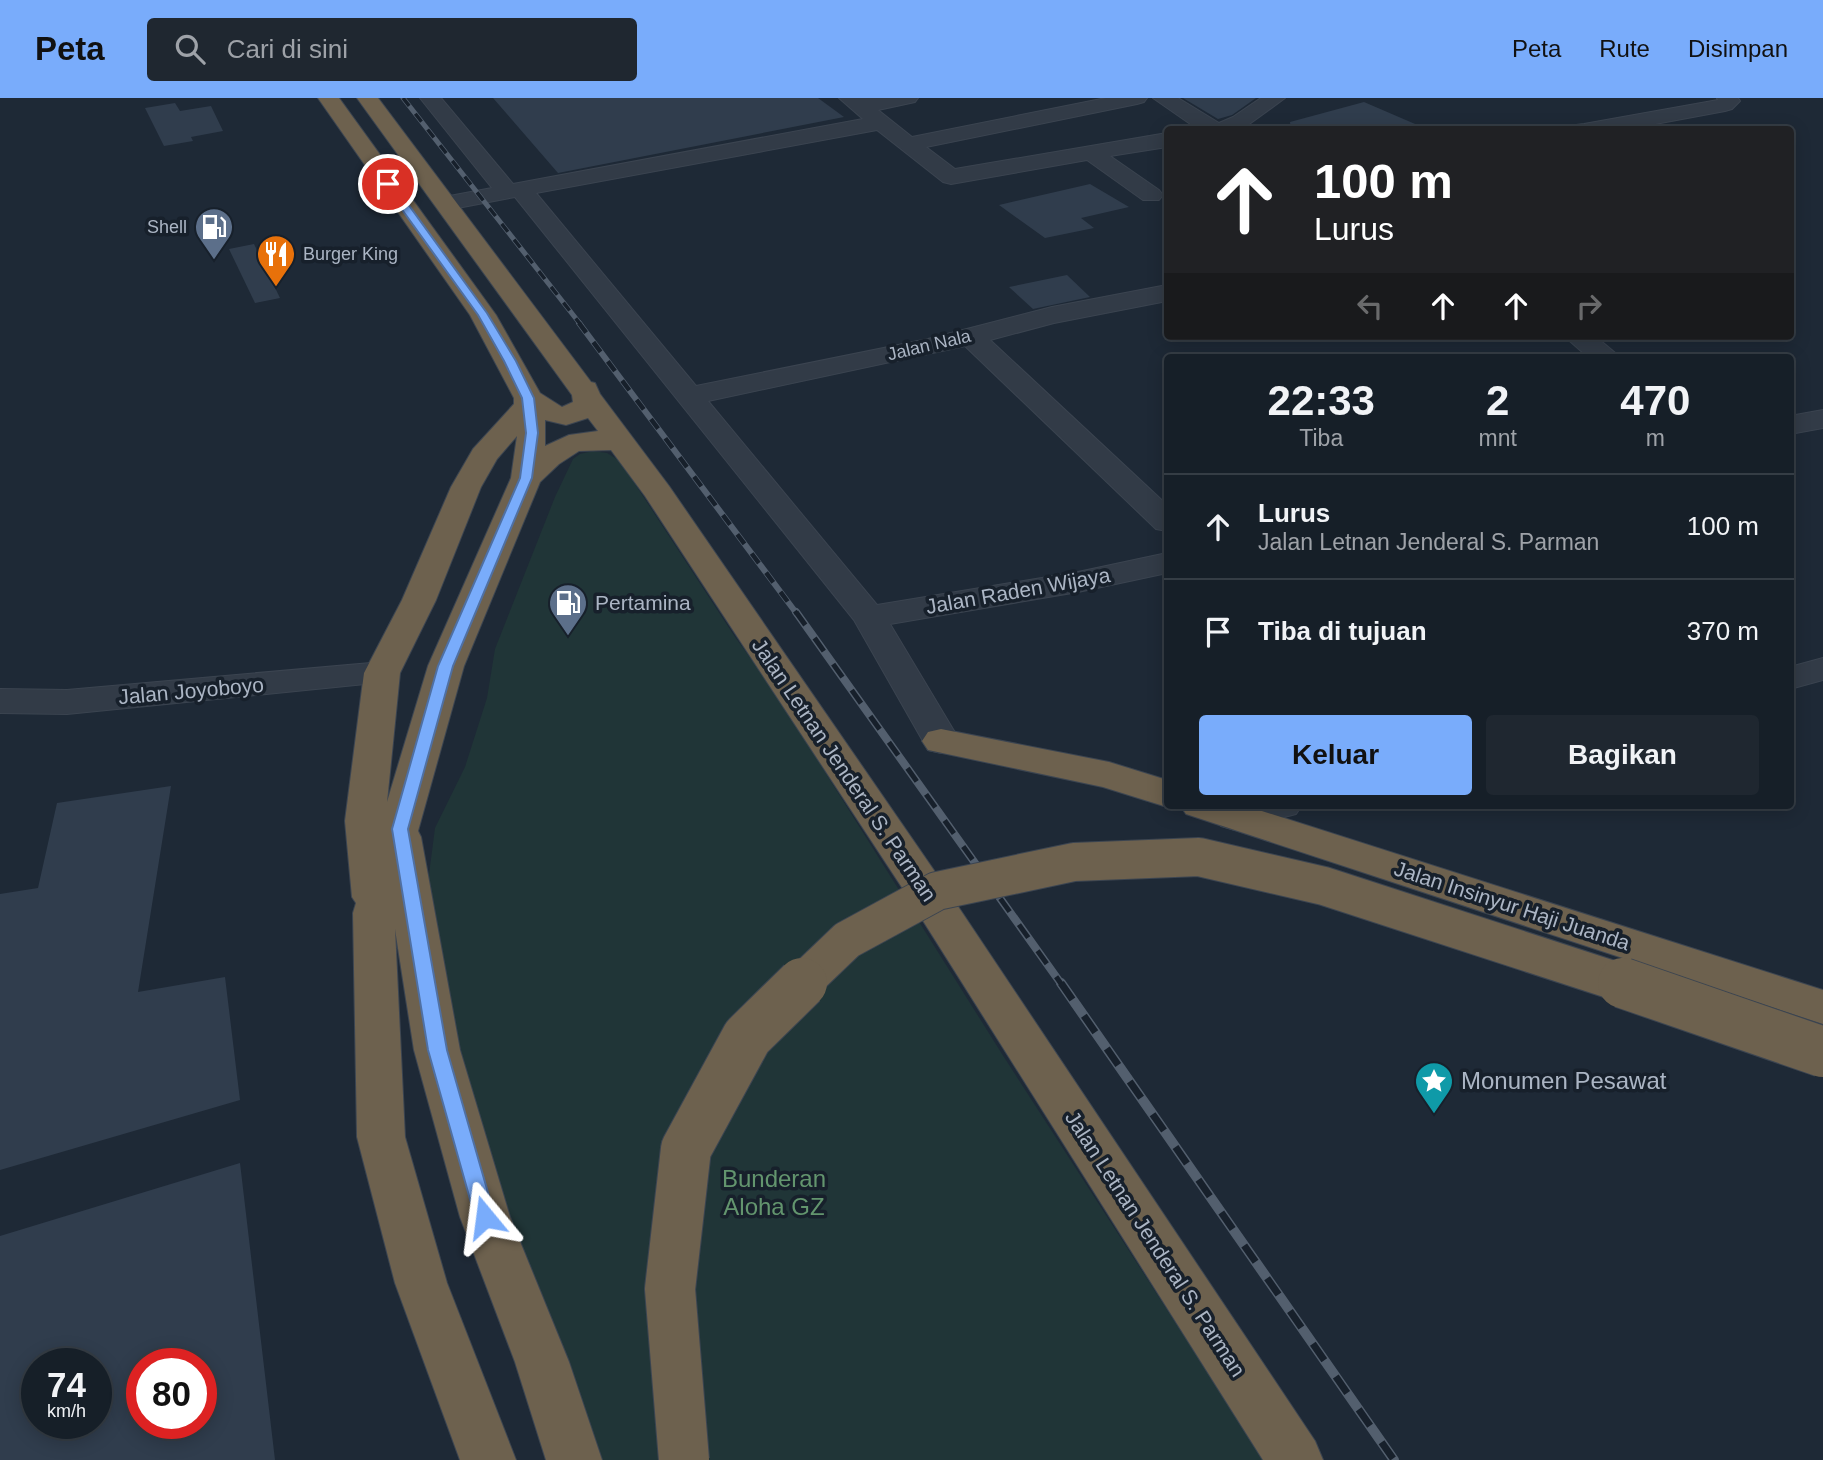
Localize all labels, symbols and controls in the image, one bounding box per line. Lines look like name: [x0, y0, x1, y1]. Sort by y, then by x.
search box: [147, 18, 637, 81]
text: Peta: [35, 30, 105, 67]
icon: search: [171, 30, 209, 68]
text: Cari di sini: [227, 34, 348, 64]
text: Peta: [1512, 35, 1561, 62]
text: Rute: [1599, 35, 1650, 62]
text: Disimpan: [1688, 35, 1788, 62]
pin: [358, 154, 418, 214]
icon: ahead: [1199, 154, 1290, 245]
text: 100 m: [1314, 154, 1453, 208]
icon: arrive: [369, 165, 407, 203]
fuel station icon: Shell: [193, 206, 235, 261]
text: Lurus: [1314, 211, 1394, 247]
place label: Shell: [147, 217, 187, 237]
restaurant icon: Burger King: [255, 233, 297, 288]
place label: Burger King: [303, 244, 398, 264]
icon: left: [1351, 287, 1389, 325]
icon: ahead: [1424, 287, 1462, 325]
icon: ahead: [1497, 287, 1535, 325]
icon: right: [1570, 287, 1608, 325]
street label: Jalan Nala: [885, 325, 974, 364]
text: 22:33: [1268, 377, 1375, 424]
text: 2: [1486, 377, 1509, 424]
text: 470: [1620, 377, 1690, 424]
text: Tiba: [1299, 425, 1343, 451]
text: mnt: [1478, 425, 1517, 451]
text: m: [1646, 425, 1665, 451]
text: Lurus: [1258, 498, 1330, 528]
icon: ahead: [1199, 508, 1237, 546]
text: 100 m: [1687, 511, 1759, 541]
text: Jalan Letnan Jenderal S. Parman: [1258, 529, 1599, 555]
street label: Jalan Raden Wijaya: [924, 563, 1112, 618]
fuel station icon: Pertamina: [547, 582, 589, 637]
place label: Pertamina: [595, 591, 691, 614]
icon: arrive: [1199, 613, 1237, 651]
text: Tiba di tujuan: [1258, 616, 1427, 646]
text: 370 m: [1687, 616, 1759, 646]
street label: Jalan Letnan Jenderal S. Parman: [748, 634, 941, 905]
street label: Jalan Joyoboyo: [117, 673, 265, 708]
button: Keluar: [1199, 715, 1472, 795]
button: Bagikan: [1486, 715, 1759, 795]
street label: Jalan Insinyur Haji Juanda: [1391, 857, 1633, 955]
place icon: Monumen Pesawat: [1413, 1060, 1455, 1115]
place label: Monumen Pesawat: [1461, 1067, 1667, 1094]
street label: Jalan Letnan Jenderal S. Parman: [1061, 1107, 1250, 1381]
park label: Bunderan Aloha GZ: [722, 1165, 826, 1220]
position arrow: [448, 1180, 522, 1254]
speed limit sign: 80: [126, 1348, 217, 1439]
text: 74: [47, 1365, 86, 1404]
text: km/h: [47, 1401, 86, 1421]

